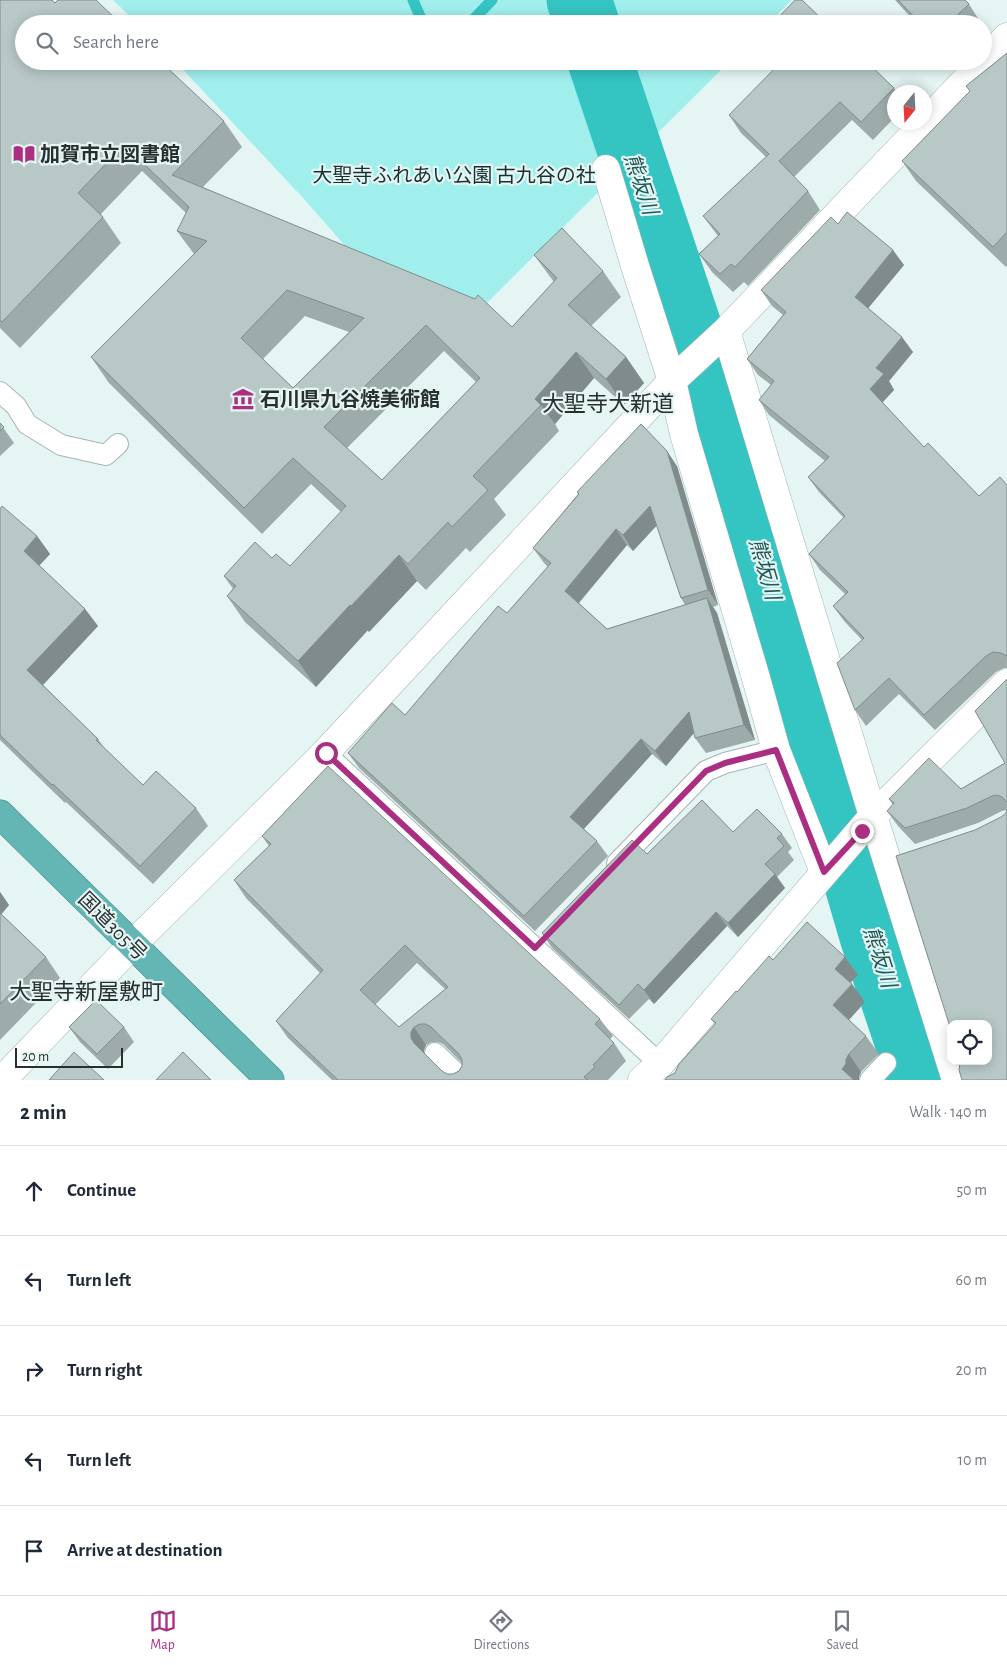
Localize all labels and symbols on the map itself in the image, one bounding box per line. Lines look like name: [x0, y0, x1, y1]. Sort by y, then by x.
north arrow: [887, 85, 932, 130]
library icon: 加賀市立図書館: [11, 141, 37, 167]
place label: 加賀市立図書館: [40, 144, 180, 165]
water label: 熊坂川: [620, 151, 662, 219]
park label: 大聖寺ふれあい公園 古九谷の社: [312, 165, 596, 186]
museum icon: 石川県九谷焼美術館: [230, 386, 256, 412]
place label: 石川県九谷焼美術館: [260, 388, 440, 410]
district label: 大聖寺大新道: [542, 392, 674, 415]
water label: 熊坂川: [746, 536, 785, 604]
route start: [315, 742, 338, 765]
route end: [851, 820, 874, 843]
street label: 国道305号: [74, 888, 151, 965]
water label: 熊坂川: [860, 924, 901, 992]
district label: 大聖寺新屋敷町: [9, 980, 163, 1003]
scale bar: [15, 1045, 122, 1068]

